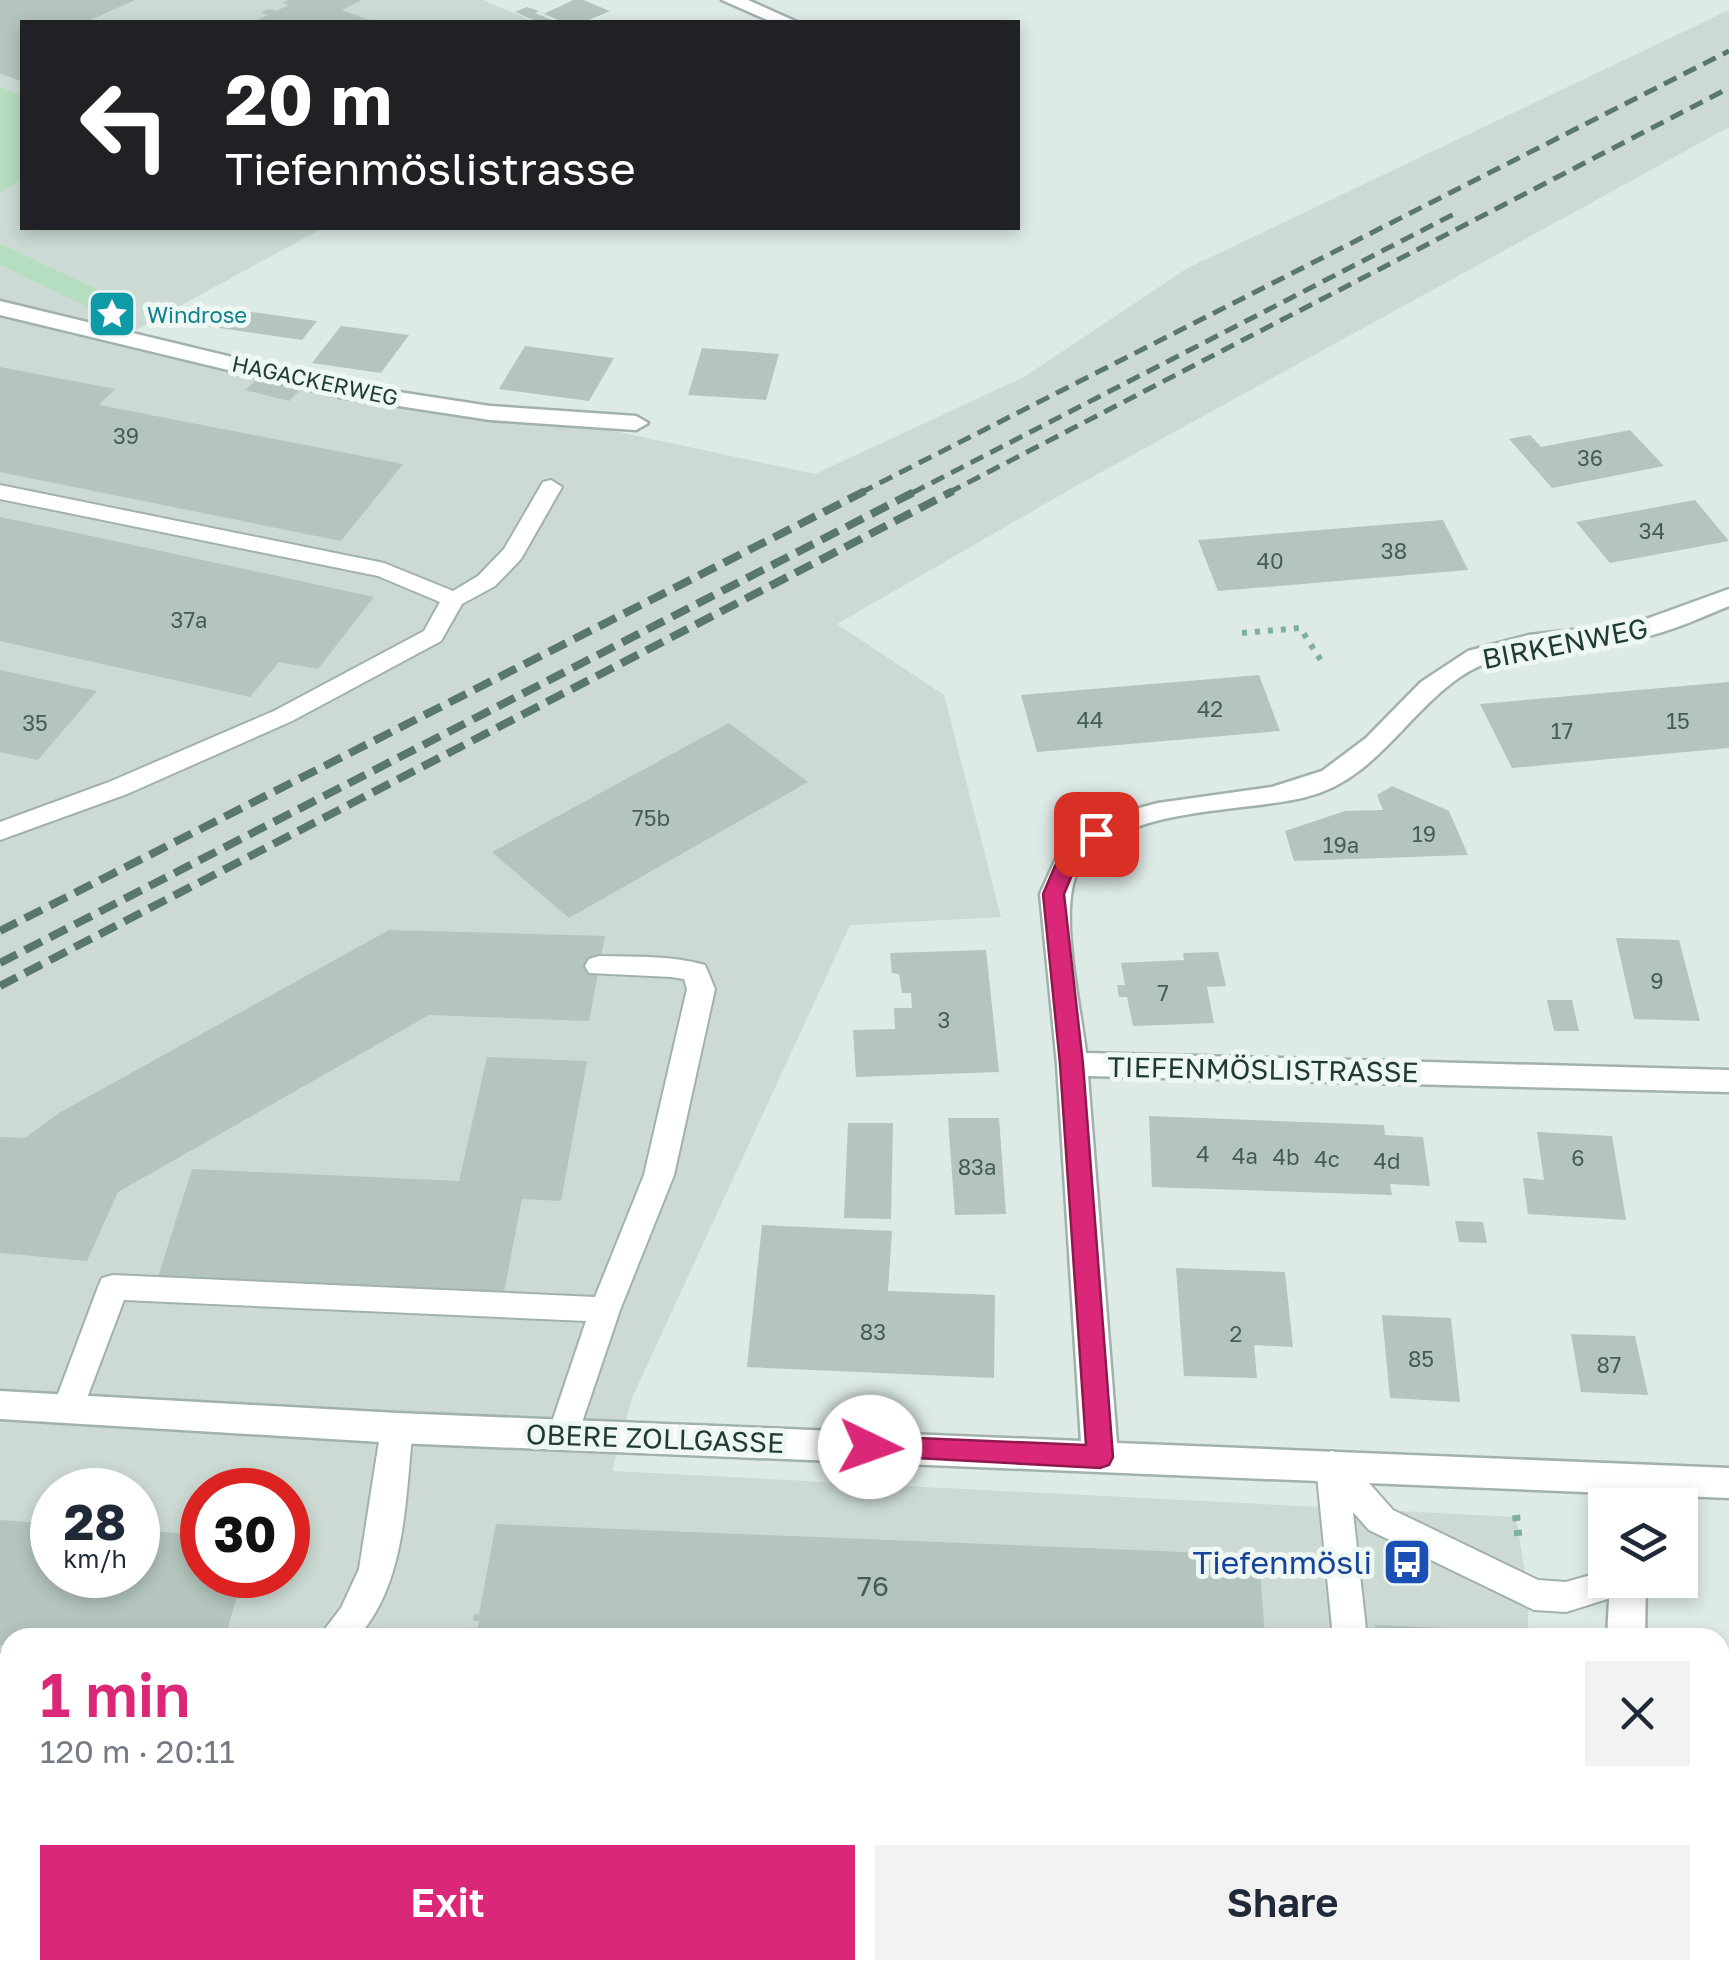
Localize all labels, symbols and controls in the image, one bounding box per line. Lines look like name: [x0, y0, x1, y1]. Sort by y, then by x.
text: 20 m: [225, 56, 392, 140]
icon: left: [60, 60, 190, 190]
text: Tiefenmöslistrasse: [225, 141, 636, 195]
place icon: Windrose: [86, 288, 138, 340]
place label: Windrose: [147, 301, 247, 328]
street label: HAGACKERWEG: [230, 349, 400, 411]
house number: 39: [113, 422, 139, 449]
house number: 36: [1577, 444, 1603, 471]
house number: 34: [1639, 517, 1665, 544]
house number: 38: [1381, 537, 1407, 564]
house number: 40: [1256, 547, 1284, 574]
house number: 37a: [171, 606, 207, 633]
street label: BIRKENWEG: [1479, 611, 1651, 675]
house number: 42: [1197, 695, 1223, 722]
house number: 44: [1077, 706, 1103, 733]
house number: 15: [1666, 707, 1690, 734]
house number: 35: [22, 709, 48, 736]
house number: 17: [1551, 717, 1573, 744]
pin: [1054, 792, 1139, 877]
house number: 75b: [632, 804, 670, 831]
icon: arrive: [1069, 807, 1124, 862]
house number: 19: [1412, 820, 1436, 847]
house number: 19a: [1323, 831, 1359, 858]
house number: 9: [1650, 967, 1664, 994]
house number: 7: [1157, 979, 1169, 1006]
house number: 3: [938, 1006, 950, 1033]
street label: TIEFENMÖSLISTRASSE: [1107, 1050, 1419, 1088]
house number: 4: [1196, 1140, 1210, 1167]
house number: 4a: [1232, 1142, 1258, 1169]
house number: 4b: [1273, 1143, 1299, 1170]
house number: 6: [1571, 1144, 1585, 1171]
house number: 4c: [1314, 1145, 1340, 1172]
house number: 4d: [1374, 1147, 1400, 1174]
house number: 83a: [958, 1153, 996, 1180]
house number: 83: [860, 1318, 886, 1345]
house number: 2: [1230, 1320, 1242, 1347]
house number: 85: [1408, 1345, 1434, 1372]
house number: 87: [1596, 1351, 1622, 1378]
position arrow: [818, 1395, 922, 1499]
street label: OBERE ZOLLGASSE: [525, 1417, 785, 1459]
speed limit sign: 30: [180, 1468, 310, 1598]
map controls: [1588, 1488, 1698, 1598]
button: layers: [1588, 1488, 1698, 1598]
text: 28: [64, 1491, 126, 1551]
bus stop icon: Tiefenmösli: [1381, 1536, 1433, 1588]
text: km/h: [63, 1543, 127, 1574]
place label: Tiefenmösli: [1192, 1543, 1372, 1581]
house number: 76: [857, 1569, 889, 1602]
text: 1 min: [40, 1658, 190, 1730]
button: close: [1585, 1661, 1690, 1766]
text: 120 m · 20:11: [40, 1732, 235, 1770]
button: Exit: [40, 1845, 855, 1960]
button: Share: [875, 1845, 1690, 1960]

